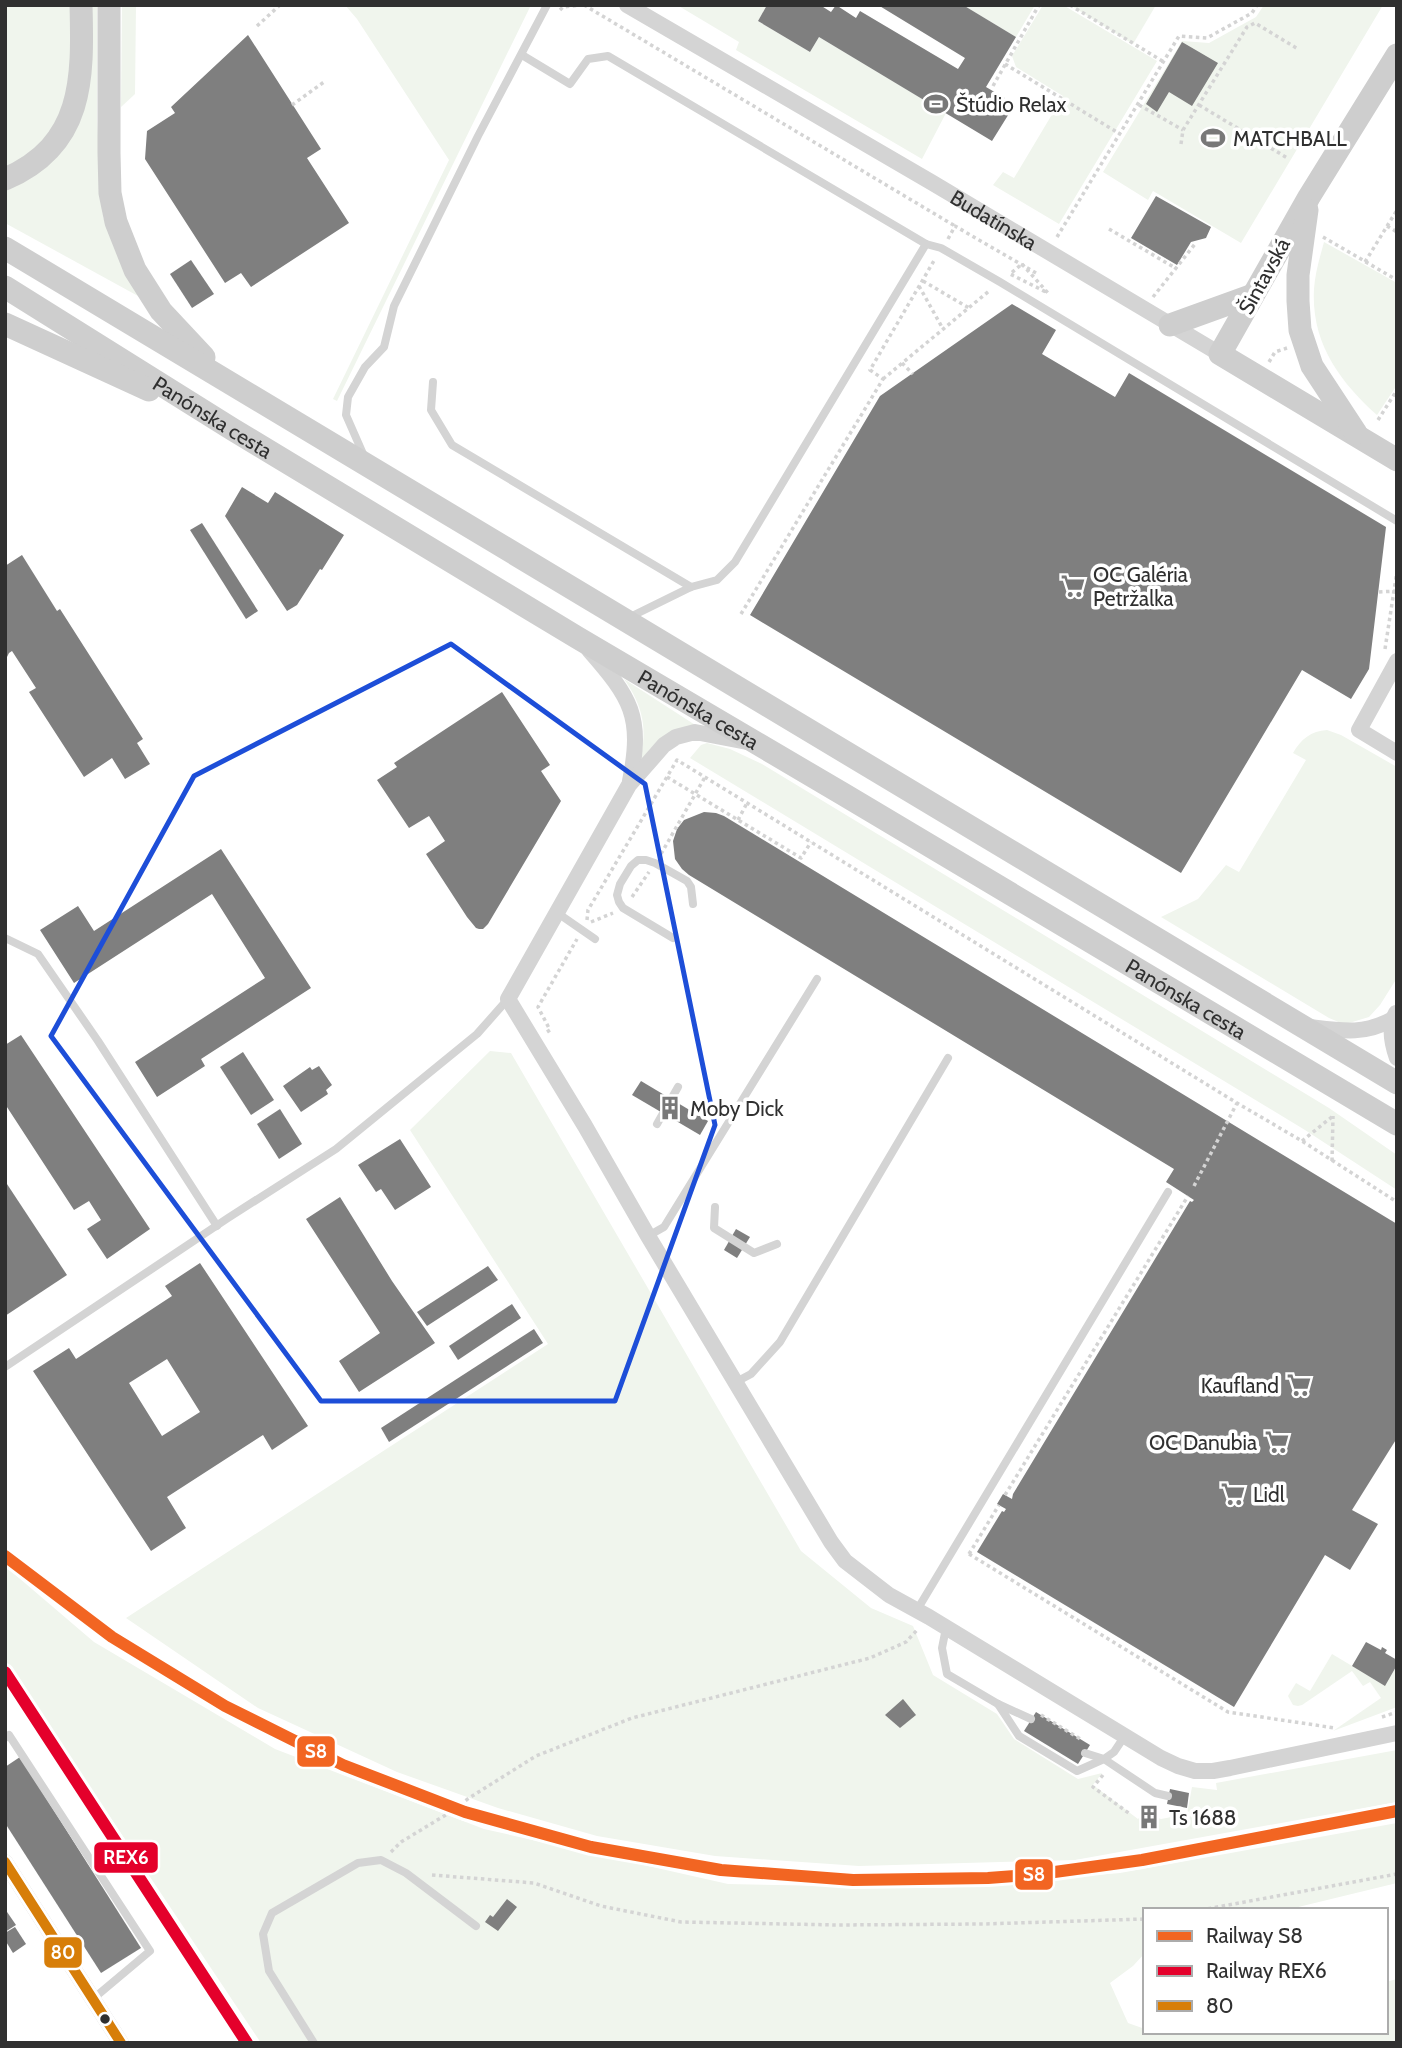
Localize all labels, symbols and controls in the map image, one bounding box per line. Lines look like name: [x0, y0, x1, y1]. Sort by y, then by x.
sports icon: Štúdio Relax: [922, 90, 950, 118]
place label: Štúdio Relax: [956, 92, 1066, 117]
sports icon: MATCHBALL: [1199, 124, 1227, 152]
place label: MATCHBALL: [1233, 126, 1347, 151]
street label: Budatínska: [946, 184, 1042, 255]
street label: Šintavská: [1233, 234, 1295, 318]
street label: Panónska cesta: [149, 370, 277, 463]
place label: OC Galéria Petržalka: [1093, 562, 1188, 611]
supermarket icon: OC Galéria Petržalka: [1059, 572, 1087, 600]
street label: Panónska cesta: [634, 664, 763, 754]
street label: Panónska cesta: [1122, 953, 1251, 1044]
building icon: Moby Dick: [656, 1094, 684, 1122]
place label: Moby Dick: [690, 1096, 784, 1121]
supermarket icon: Kaufland: [1285, 1371, 1313, 1399]
place label: Kaufland: [1201, 1373, 1279, 1398]
supermarket icon: OC Danubia: [1263, 1428, 1291, 1456]
place label: OC Danubia: [1149, 1430, 1257, 1455]
supermarket icon: Lidl: [1219, 1480, 1247, 1508]
place label: Lidl: [1253, 1482, 1285, 1507]
line badge: S8: [296, 1735, 336, 1768]
text: S8: [305, 1740, 327, 1763]
building icon: Ts 1688: [1135, 1803, 1163, 1831]
place label: Ts 1688: [1169, 1805, 1237, 1830]
line badge: REX6: [93, 1841, 159, 1874]
text: REX6: [103, 1846, 149, 1869]
line badge: S8: [1014, 1858, 1054, 1891]
text: S8: [1023, 1863, 1045, 1886]
legend: [1143, 1908, 1388, 2034]
text: Railway S8: [1206, 1923, 1303, 1948]
line badge: 80: [43, 1936, 83, 1969]
text: 80: [51, 1941, 75, 1964]
text: Railway REX6: [1206, 1958, 1327, 1983]
text: 80: [1206, 1993, 1233, 2018]
unlabelled marker: [98, 2012, 112, 2026]

